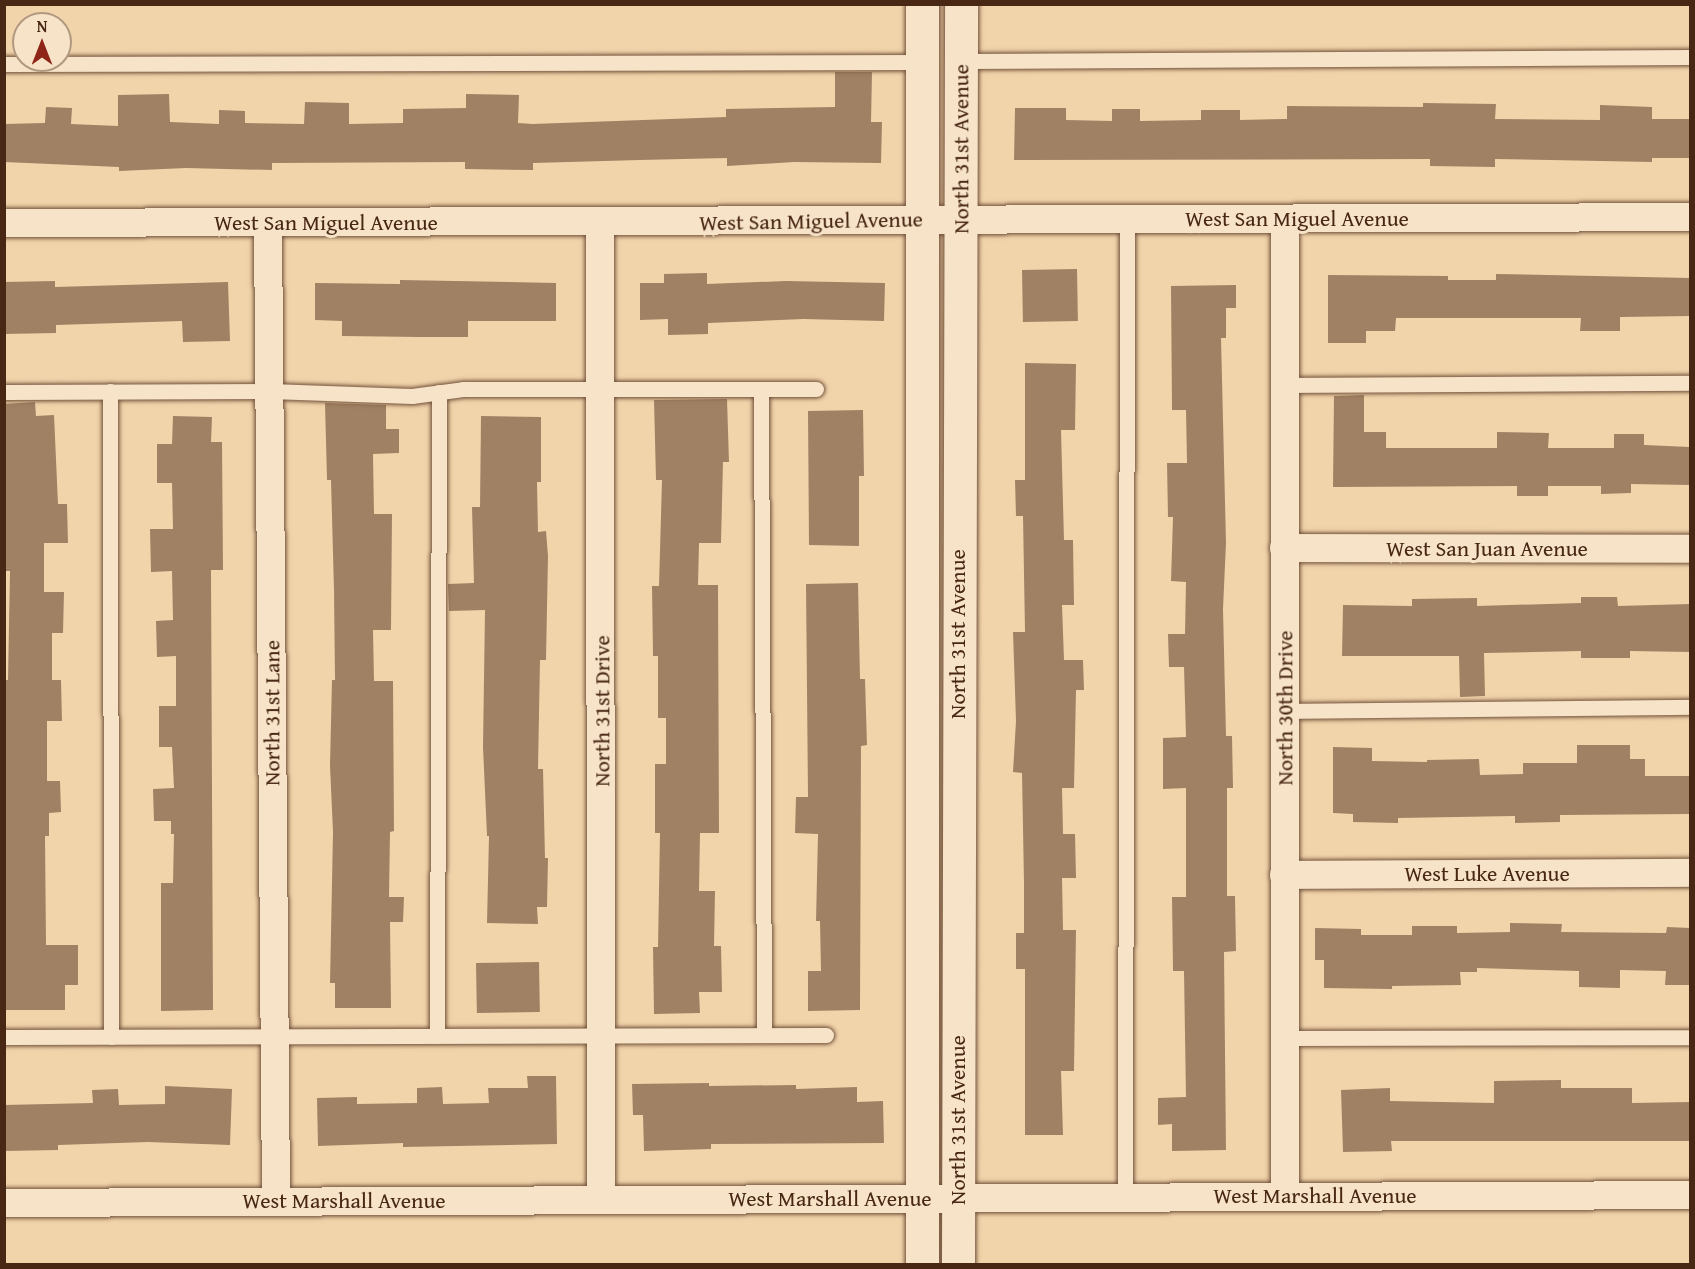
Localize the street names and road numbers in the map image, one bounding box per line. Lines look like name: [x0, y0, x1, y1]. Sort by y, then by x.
street label: North 31st Avenue: [948, 64, 974, 234]
street label: West San Miguel Avenue: [699, 206, 923, 236]
street label: West San Miguel Avenue: [1185, 206, 1409, 232]
street label: West San Miguel Avenue: [214, 210, 438, 236]
street label: West San Juan Avenue: [1386, 536, 1588, 562]
street label: North 31st Avenue: [945, 549, 971, 719]
street label: North 30th Drive: [1272, 630, 1298, 786]
street label: North 31st Drive: [589, 635, 615, 787]
street label: North 31st Lane: [259, 640, 285, 786]
street label: West Luke Avenue: [1404, 861, 1570, 887]
street label: North 31st Avenue: [945, 1035, 971, 1205]
street label: West Marshall Avenue: [1213, 1183, 1417, 1209]
street label: West Marshall Avenue: [728, 1186, 932, 1212]
street label: West Marshall Avenue: [242, 1188, 446, 1214]

